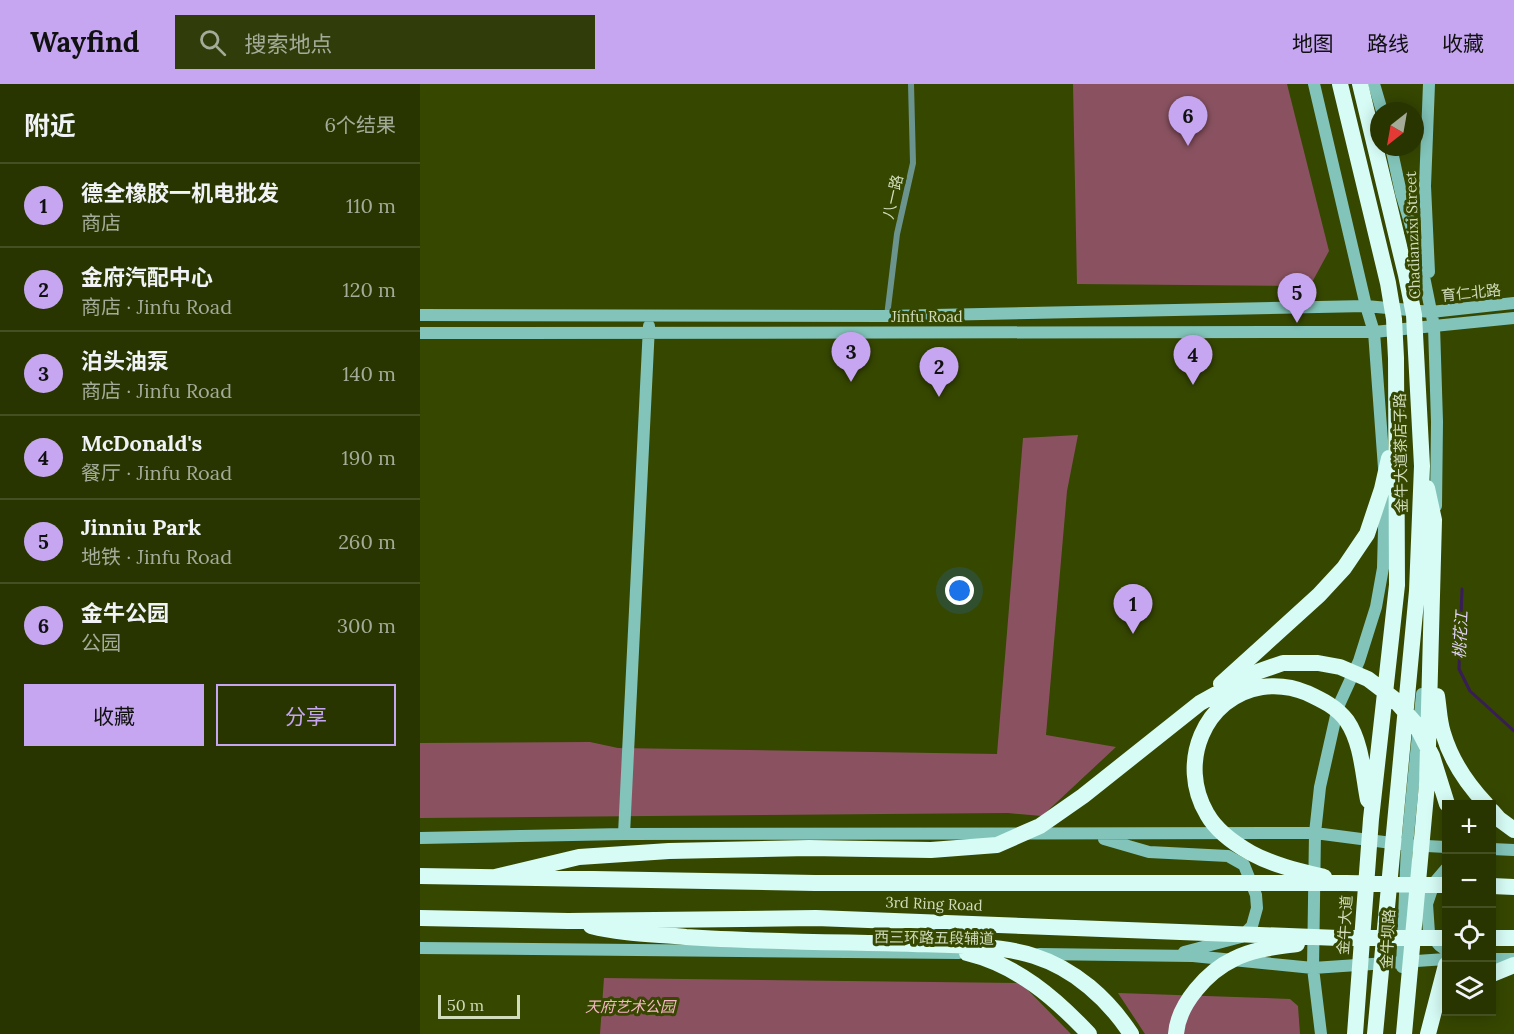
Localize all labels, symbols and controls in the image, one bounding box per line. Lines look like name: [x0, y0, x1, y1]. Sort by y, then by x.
search box: [175, 15, 595, 69]
text: Wayfind: [30, 24, 139, 60]
icon: search: [196, 26, 229, 59]
text: 搜索地点: [244, 30, 332, 58]
text: 地图: [1292, 30, 1334, 57]
text: 路线: [1367, 30, 1409, 57]
text: 收藏: [1442, 30, 1484, 57]
pin: 6: [1168, 97, 1208, 146]
north arrow: [1370, 102, 1424, 156]
text: 附近: [24, 109, 76, 142]
text: 6个结果: [324, 112, 396, 137]
street label: Chadianzixi Street: [1401, 171, 1424, 299]
street label: 八一路: [878, 173, 907, 221]
text: 德全橡胶一机电批发: [81, 179, 279, 207]
text: 1: [39, 193, 48, 218]
text: 110 m: [346, 193, 396, 218]
text: 商店: [81, 210, 121, 235]
text: 金府汽配中心: [81, 263, 213, 291]
pin: 5: [1278, 274, 1316, 323]
text: 2: [38, 277, 49, 302]
text: 120 m: [342, 277, 396, 302]
street label: 育仁北路: [1440, 280, 1502, 305]
text: 商店 · Jinfu Road: [81, 294, 232, 319]
street label: Jinfu Road: [890, 307, 963, 326]
pin: 3: [832, 332, 870, 382]
pin: 4: [1174, 336, 1212, 385]
text: 泊头油泵: [81, 347, 169, 375]
pin: 2: [920, 348, 958, 397]
text: 3: [38, 361, 49, 386]
text: 140 m: [342, 361, 396, 386]
text: 商店 · Jinfu Road: [81, 378, 232, 403]
street label: 金牛大道茶店子路: [1390, 393, 1411, 513]
text: McDonald's: [81, 429, 202, 457]
text: 4: [38, 445, 49, 470]
text: 190 m: [342, 445, 396, 470]
text: 餐厅 · Jinfu Road: [81, 460, 232, 485]
text: Jinniu Park: [81, 513, 201, 541]
text: 5: [38, 529, 49, 554]
text: 260 m: [338, 529, 396, 554]
text: 地铁 · Jinfu Road: [81, 544, 232, 569]
your location: [945, 576, 974, 605]
pin: 1: [1114, 584, 1152, 634]
text: 金牛公园: [81, 599, 169, 627]
water label: 桃花江: [1449, 609, 1471, 659]
text: 6: [38, 613, 49, 638]
text: 300 m: [337, 613, 396, 638]
text: 公园: [81, 630, 121, 655]
button: 收藏: [24, 684, 204, 746]
button: 分享: [216, 684, 396, 746]
map controls: [1442, 800, 1496, 1016]
button: +: [1442, 800, 1496, 854]
button: −: [1442, 854, 1496, 908]
street label: 3rd Ring Road: [885, 892, 983, 915]
street label: 金牛大道: [1333, 894, 1356, 956]
button: locate: [1442, 908, 1496, 962]
street label: 金牛坝路: [1376, 909, 1399, 969]
street label: 西三环路五段辅道: [874, 927, 994, 948]
button: layers: [1442, 962, 1496, 1016]
scale bar: [438, 992, 520, 1020]
text: 50 m: [447, 995, 484, 1015]
park label: 天府艺术公园: [585, 997, 677, 1016]

